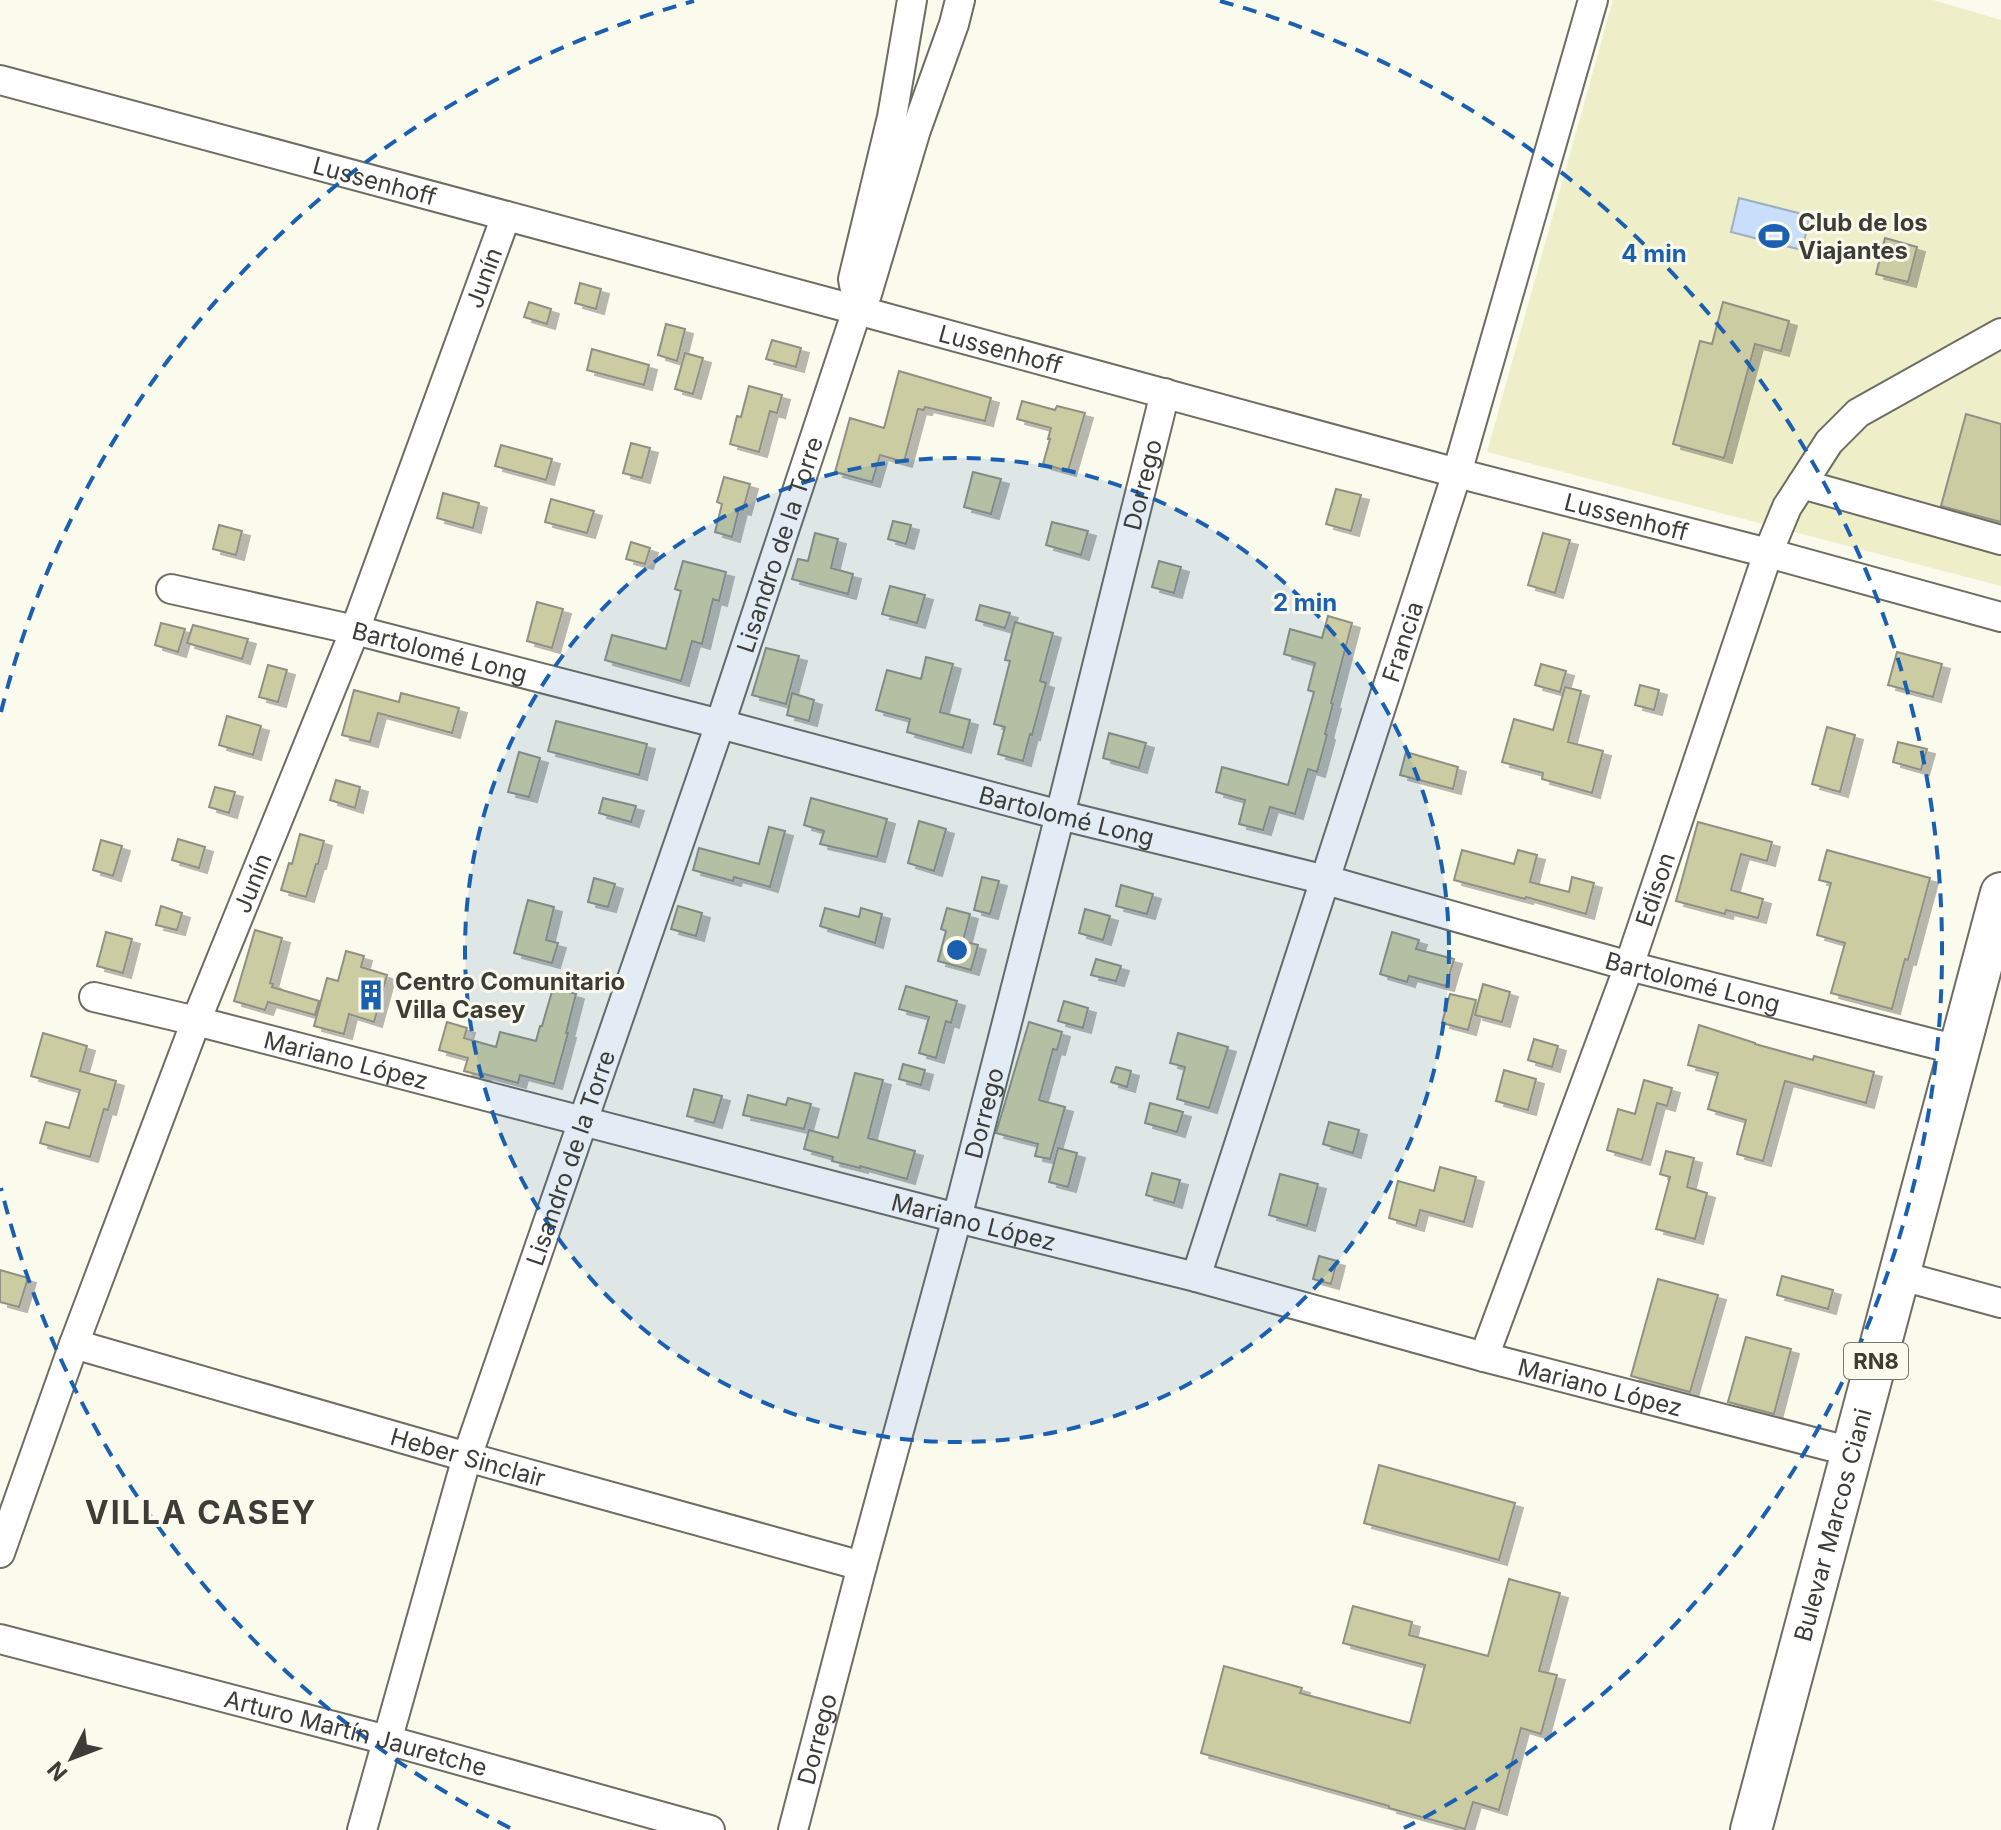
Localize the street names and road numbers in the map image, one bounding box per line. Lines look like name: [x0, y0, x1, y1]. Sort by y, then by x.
street label: Lussenhoff: [310, 150, 440, 211]
street label: Junín: [459, 244, 508, 312]
street label: Lussenhoff: [936, 318, 1066, 380]
street label: Lisandro de la Torre: [730, 433, 829, 656]
street label: Dorrego: [1117, 436, 1167, 533]
street label: Lussenhoff: [1561, 487, 1692, 546]
street label: Francia: [1376, 598, 1429, 686]
street label: Bartolomé Long: [349, 615, 530, 688]
street label: Bartolomé Long: [976, 779, 1157, 852]
street label: Junín: [227, 849, 277, 917]
street label: Edison: [1629, 849, 1681, 930]
street label: Bartolomé Long: [1602, 946, 1783, 1019]
street label: Mariano López: [261, 1025, 432, 1095]
street label: Lisandro de la Torre: [520, 1046, 621, 1269]
street label: Dorrego: [958, 1064, 1009, 1162]
street label: Mariano López: [888, 1187, 1059, 1256]
road number: RN8: [1844, 1343, 1908, 1379]
street label: Mariano López: [1515, 1352, 1686, 1422]
street label: Bulevar Marcos Ciani: [1788, 1405, 1877, 1644]
street label: Heber Sinclair: [387, 1421, 549, 1492]
street label: Arturo Martín Jauretche: [221, 1684, 490, 1782]
street label: Dorrego: [791, 1690, 843, 1788]

